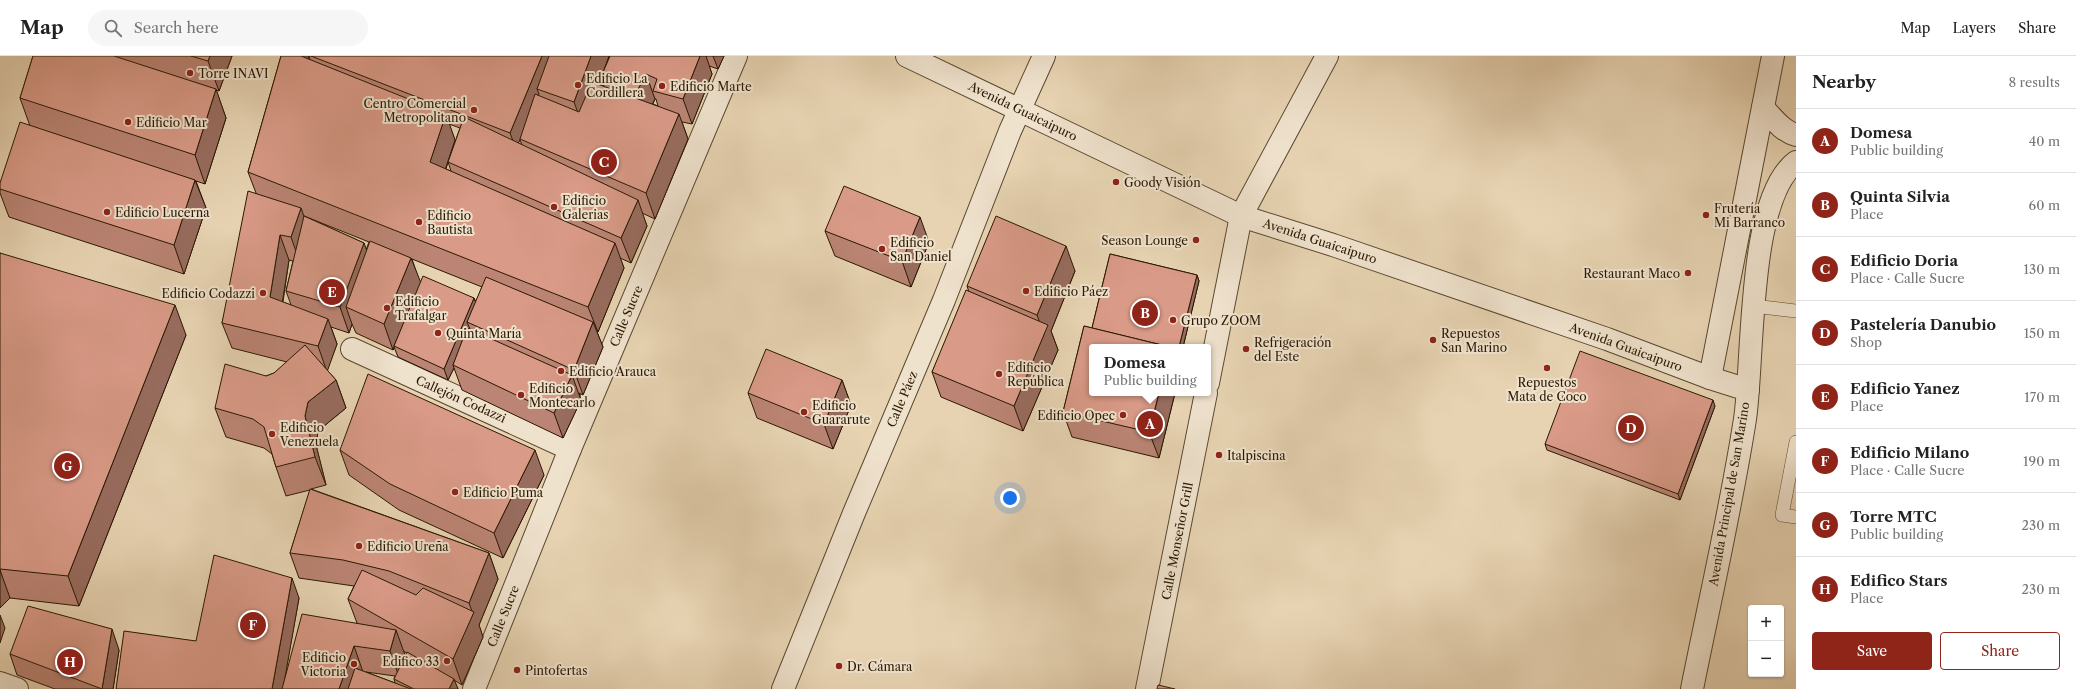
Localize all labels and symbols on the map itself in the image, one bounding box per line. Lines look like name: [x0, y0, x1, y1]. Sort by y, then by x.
place label: Torre INAVI: [198, 66, 269, 81]
marker: Torre INAVI: [185, 68, 195, 78]
place label: Edificio La Cordillera: [586, 71, 648, 100]
street label: Avenida Guaicaipuro: [965, 78, 1080, 144]
place label: Edificio Marte: [670, 79, 752, 94]
marker: Edificio La Cordillera: [573, 80, 583, 90]
marker: Edificio Marte: [657, 81, 667, 91]
place label: Centro Comercial Metropolitano: [364, 96, 466, 125]
marker: Centro Comercial Metropolitano: [469, 105, 479, 115]
place label: Edificio Mar: [136, 115, 207, 130]
marker: Edificio Mar: [123, 117, 133, 127]
pin: C: [591, 147, 617, 177]
place label: Goody Visión: [1124, 175, 1201, 190]
marker: Goody Visión: [1111, 177, 1121, 187]
place label: Edificio Galerias: [562, 193, 609, 222]
place label: Frutería Mi Barranco: [1714, 201, 1785, 230]
marker: Edificio Galerias: [549, 202, 559, 212]
place label: Edificio Lucerna: [115, 205, 210, 220]
marker: Edificio Lucerna: [102, 207, 112, 217]
place label: Edificio Bautista: [427, 208, 473, 237]
marker: Frutería Mi Barranco: [1701, 210, 1711, 220]
street label: Avenida Guaicaipuro: [1260, 215, 1379, 267]
marker: Edificio Bautista: [414, 217, 424, 227]
place label: Season Lounge: [1101, 233, 1188, 248]
place label: Edificio San Daniel: [890, 235, 952, 264]
marker: Season Lounge: [1191, 235, 1201, 245]
marker: Edificio San Daniel: [877, 244, 887, 254]
place label: Restaurant Maco: [1583, 266, 1680, 281]
marker: Restaurant Maco: [1683, 268, 1693, 278]
pin: E: [319, 277, 345, 307]
street label: Calle Sucre: [606, 283, 646, 349]
place label: Edificio Páez: [1034, 284, 1108, 299]
place label: Edificio Codazzi: [161, 286, 255, 301]
marker: Edificio Páez: [1021, 286, 1031, 296]
marker: Edificio Codazzi: [258, 288, 268, 298]
place label: Edificio Trafalgar: [395, 294, 446, 323]
pin: B: [1132, 298, 1158, 328]
marker: Edificio Trafalgar: [382, 303, 392, 313]
place label: Grupo ZOOM: [1181, 313, 1261, 328]
marker: Grupo ZOOM: [1168, 315, 1178, 325]
street label: Avenida Guaicaipuro: [1566, 319, 1685, 374]
place label: Quinta María: [446, 326, 522, 341]
place label: Repuestos San Marino: [1441, 326, 1507, 355]
marker: Quinta María: [433, 328, 443, 338]
place label: Refrigeración del Este: [1254, 335, 1332, 364]
marker: Repuestos San Marino: [1428, 335, 1438, 345]
marker: Refrigeración del Este: [1241, 344, 1251, 354]
place label: Edificio República: [1007, 360, 1065, 389]
marker: Repuestos Mata de Coco: [1542, 363, 1552, 373]
place label: Edificio Arauca: [569, 364, 657, 379]
marker: Edificio Arauca: [556, 366, 566, 376]
street label: Calle Páez: [883, 369, 921, 429]
marker: Edificio República: [994, 369, 1004, 379]
street label: Callejón Codazzi: [414, 372, 509, 426]
place label: Repuestos Mata de Coco: [1507, 375, 1587, 404]
place label: Edificio Montecarlo: [529, 381, 595, 410]
marker: Edificio Montecarlo: [516, 390, 526, 400]
place label: Edificio Guararute: [812, 398, 870, 427]
street label: Avenida Principal de San Marino: [1705, 401, 1753, 588]
marker: Edificio Guararute: [799, 407, 809, 417]
place label: Edificio Opec: [1037, 408, 1115, 423]
pin: A: [1137, 409, 1163, 439]
marker: Edificio Opec: [1118, 410, 1128, 420]
pin: D: [1618, 413, 1644, 443]
place label: Edificio Venezuela: [279, 420, 339, 449]
marker: Edificio Venezuela: [267, 429, 277, 439]
place label: Italpiscina: [1227, 448, 1286, 463]
marker: Italpiscina: [1214, 450, 1224, 460]
pin: G: [54, 451, 80, 481]
street label: Calle Monseñor Grill: [1158, 480, 1196, 601]
place label: Edificio Puma: [463, 485, 544, 500]
marker: Edificio Puma: [450, 487, 460, 497]
your location: [1000, 488, 1020, 508]
place label: Edificio Ureña: [367, 539, 449, 554]
marker: Edificio Ureña: [354, 541, 364, 551]
street label: Calle Sucre: [484, 583, 522, 649]
pin: F: [240, 610, 266, 640]
pin: H: [57, 647, 83, 677]
place label: Edificio Victoria: [300, 650, 347, 679]
place label: Edifico 33: [382, 654, 439, 669]
marker: Edifico 33: [442, 656, 452, 666]
marker: Edificio Victoria: [349, 659, 359, 669]
place label: Dr. Cámara: [847, 659, 913, 674]
marker: Dr. Cámara: [834, 661, 844, 671]
place label: Pintofertas: [525, 663, 587, 678]
marker: Pintofertas: [512, 665, 522, 675]

